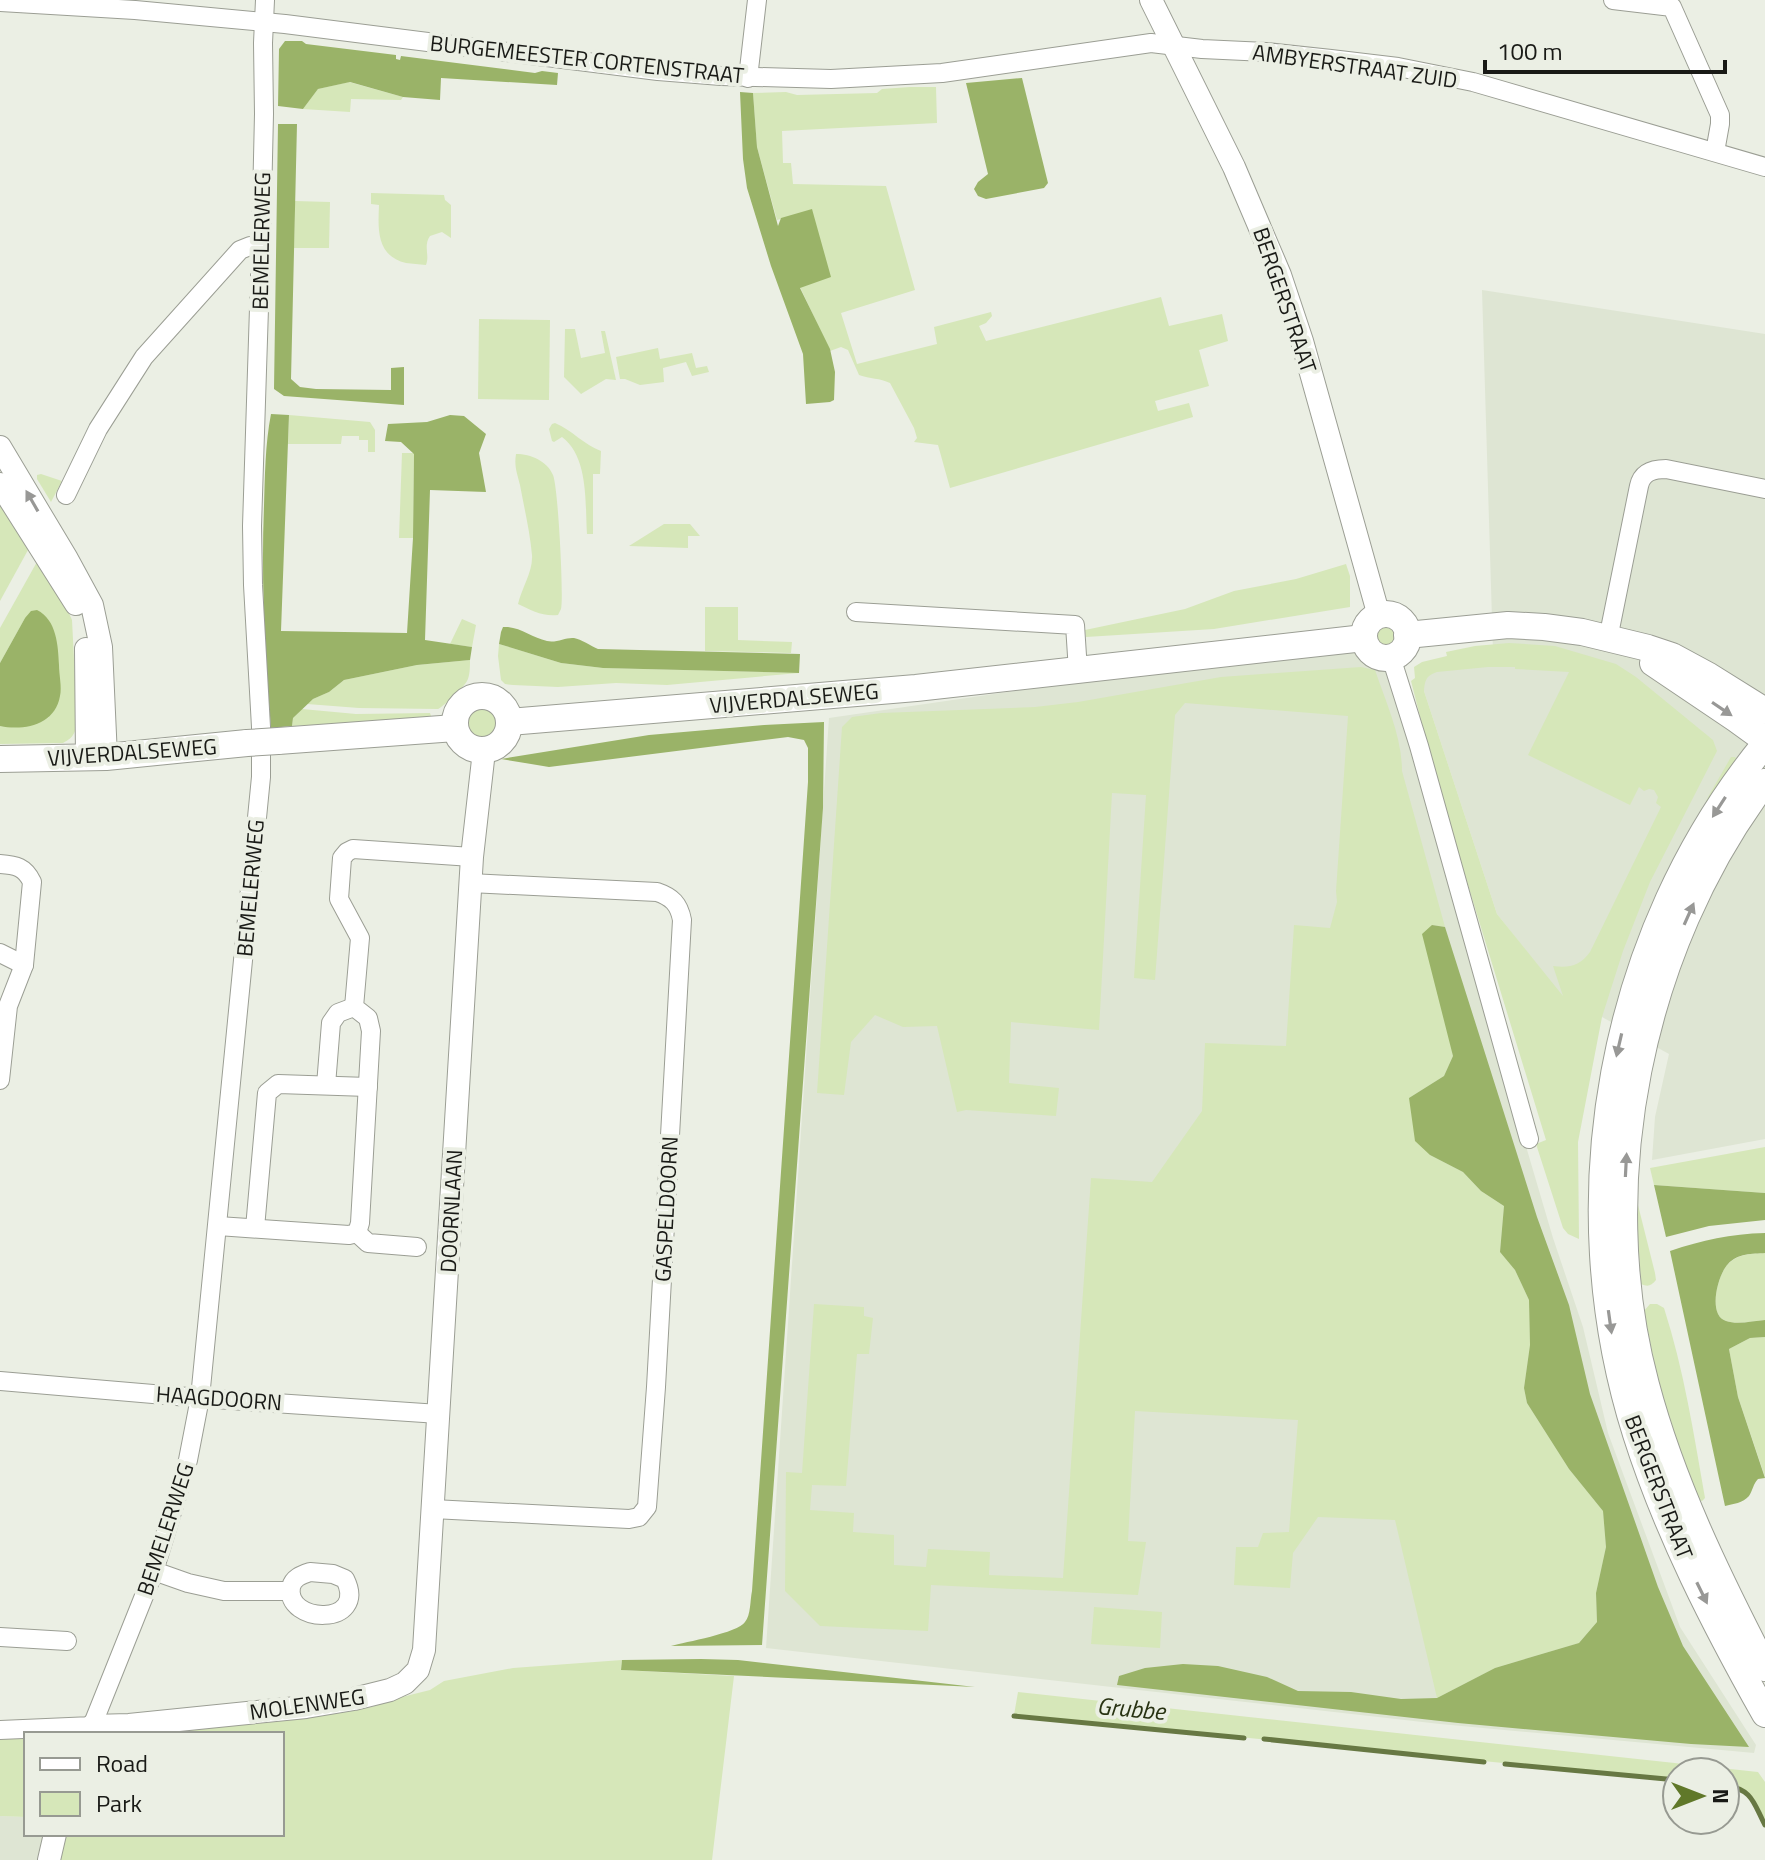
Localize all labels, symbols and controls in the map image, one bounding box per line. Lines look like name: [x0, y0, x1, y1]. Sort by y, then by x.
scale bar: [1485, 24, 1725, 74]
street label: BURGEMEESTER CORTENSTRAAT: [428, 26, 746, 92]
text: 100 m: [1497, 33, 1563, 69]
street label: AMBYERSTRAAT ZUID: [1251, 35, 1459, 97]
street label: BEMELERWEG: [243, 172, 279, 310]
street label: BERGERSTRAAT: [1244, 223, 1326, 378]
one-way arrow: [25, 490, 39, 512]
street label: VIJVERDALSEWEG: [708, 674, 880, 722]
one-way arrow: [1711, 701, 1732, 716]
street label: VIJVERDALSEWEG: [46, 729, 218, 775]
one-way arrow: [1713, 796, 1727, 818]
street label: BEMELERWEG: [227, 818, 273, 958]
one-way arrow: [1682, 902, 1696, 926]
one-way arrow: [1613, 1033, 1625, 1058]
street label: GASPELDOORN: [645, 1135, 687, 1283]
street label: DOORNLAAN: [431, 1149, 471, 1273]
one-way arrow: [1620, 1152, 1633, 1177]
one-way arrow: [1604, 1310, 1617, 1335]
street label: HAAGDOORN: [155, 1377, 283, 1419]
street label: BERGERSTRAAT: [1616, 1410, 1702, 1565]
street label: BEMELERWEG: [128, 1458, 202, 1600]
one-way arrow: [1695, 1582, 1709, 1605]
street label: MOLENWEG: [247, 1679, 367, 1729]
water label: Grubbe: [1095, 1687, 1169, 1729]
legend: [24, 1732, 284, 1836]
text: Road: [96, 1745, 148, 1781]
north arrow: [1661, 1756, 1741, 1836]
text: Park: [96, 1785, 142, 1821]
text: N: [1704, 1788, 1738, 1804]

